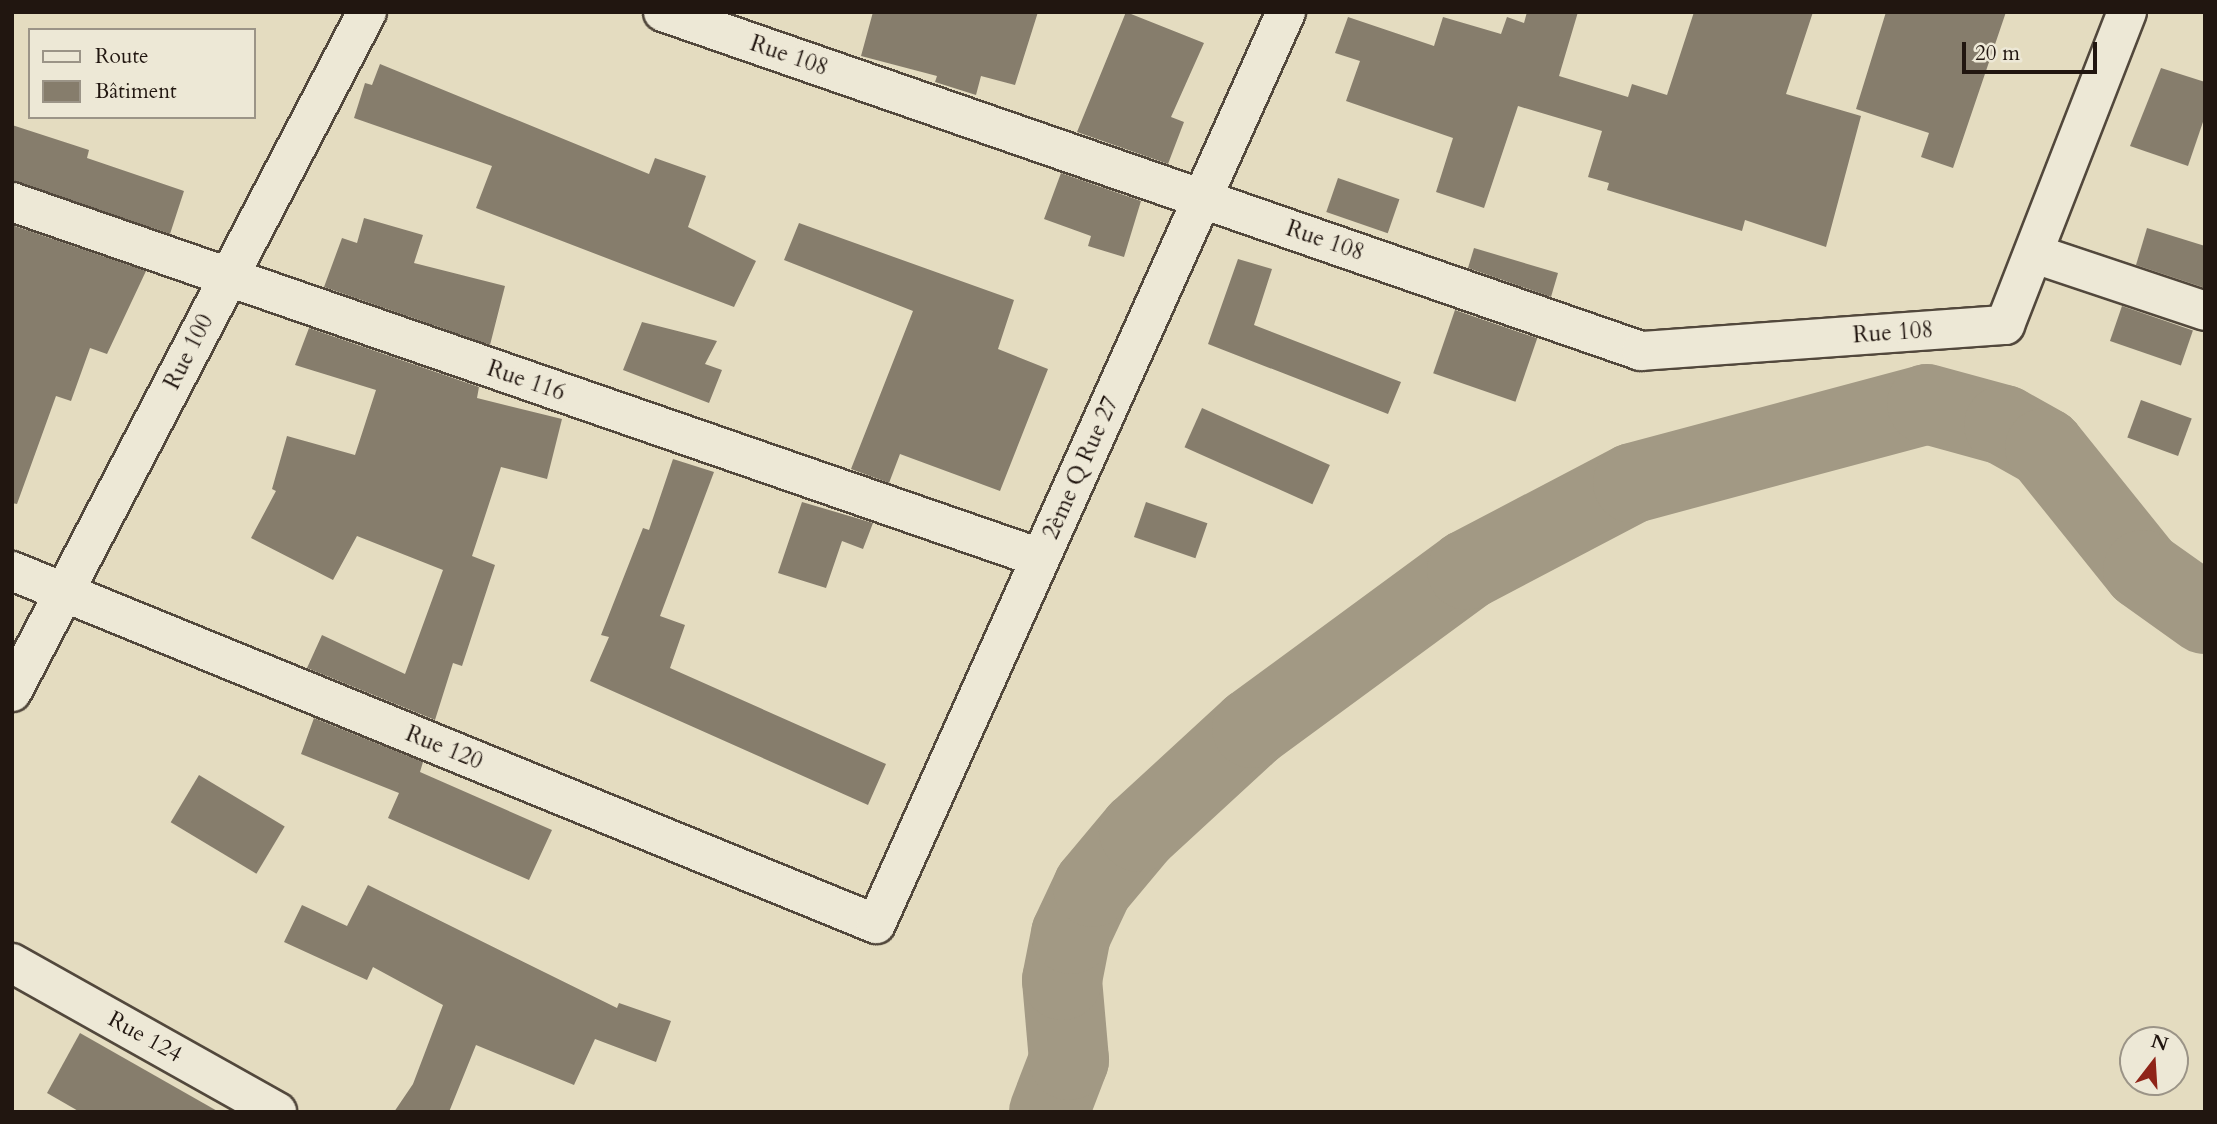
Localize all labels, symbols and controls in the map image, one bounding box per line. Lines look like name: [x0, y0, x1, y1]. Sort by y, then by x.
legend: [28, 28, 256, 119]
scale bar: [1965, 28, 2100, 72]
street label: Rue 108: [746, 30, 832, 82]
text: 20 m: [1975, 39, 2020, 68]
text: Route: [95, 42, 149, 71]
text: Bâtiment: [95, 77, 177, 106]
street label: Rue 108: [1282, 215, 1368, 267]
street label: Rue 100: [158, 310, 220, 394]
street label: Rue 108: [1852, 316, 1934, 350]
street label: Rue 116: [483, 355, 569, 407]
street label: 2ème Q Rue 27: [1037, 392, 1125, 544]
street label: Rue 120: [402, 720, 486, 776]
street label: Rue 124: [103, 1005, 187, 1069]
north arrow: [2119, 1026, 2189, 1096]
text: N: [2148, 1028, 2171, 1058]

